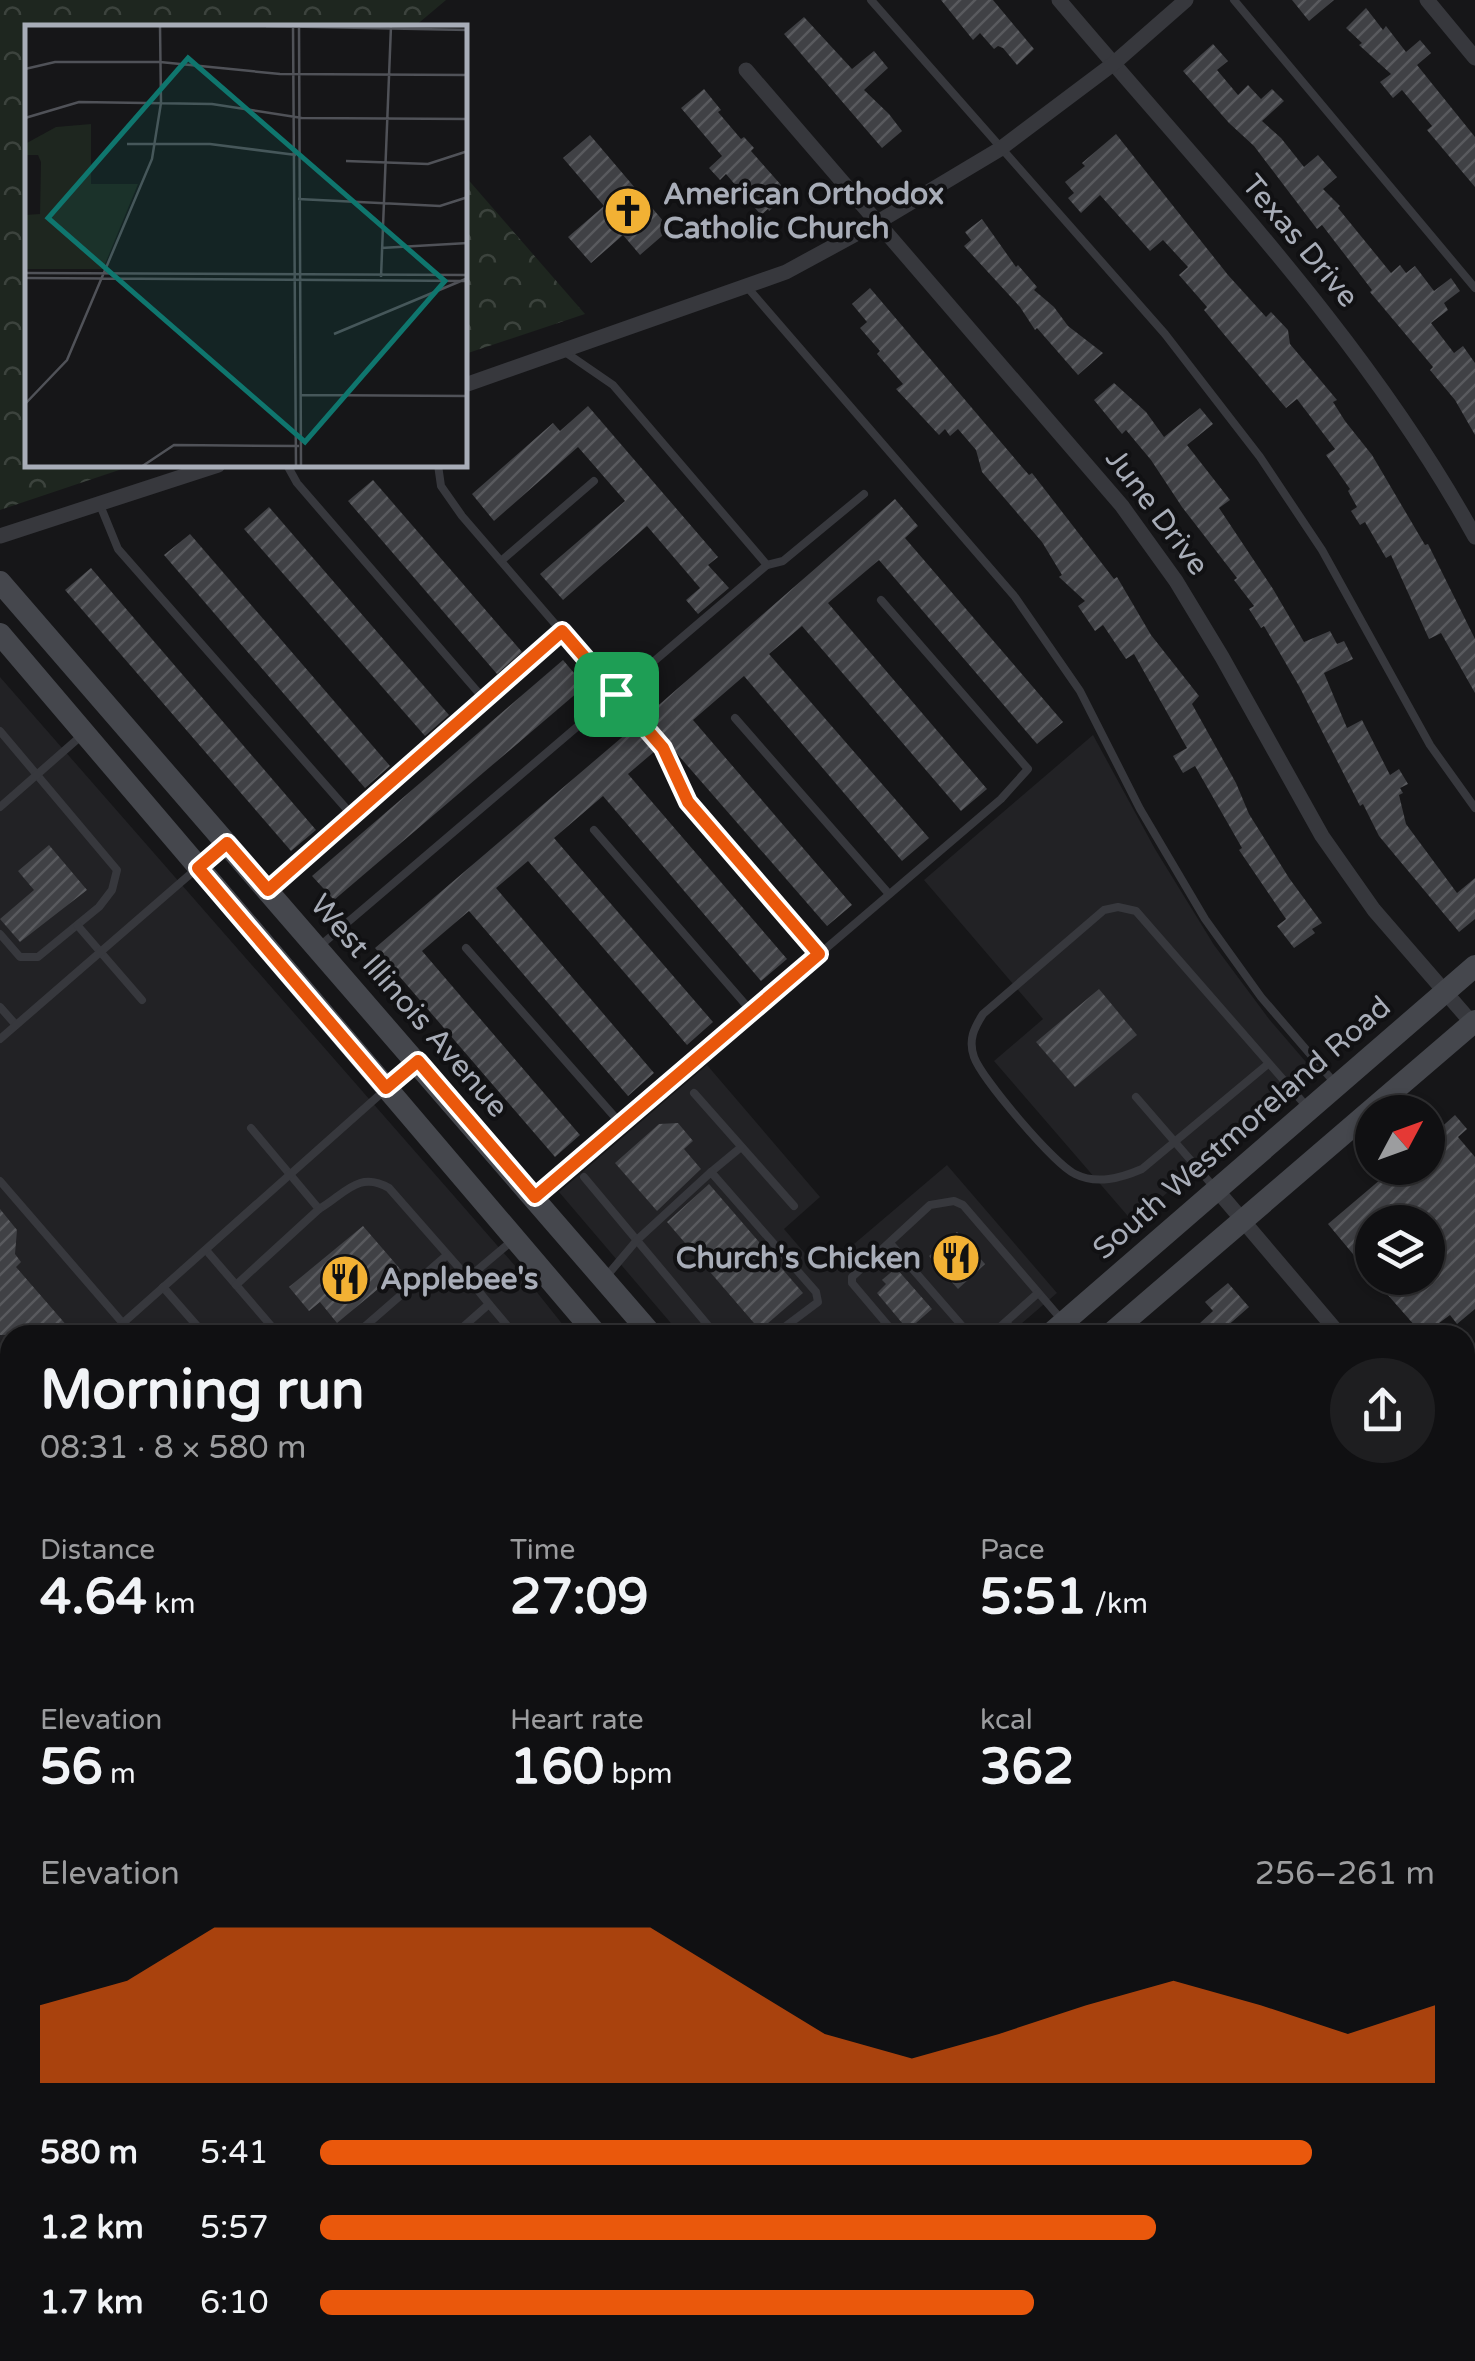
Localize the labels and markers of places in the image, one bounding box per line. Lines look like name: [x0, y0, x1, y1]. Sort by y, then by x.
place label: American Orthodox Catholic Church: [663, 176, 944, 247]
church icon: American Orthodox Catholic Church: [602, 185, 654, 237]
pin: [574, 652, 659, 737]
restaurant icon: Church's Chicken: [930, 1232, 982, 1284]
place label: Church's Chicken: [676, 1240, 921, 1277]
restaurant icon: Applebee's: [319, 1253, 371, 1305]
place label: Applebee's: [380, 1261, 538, 1298]

